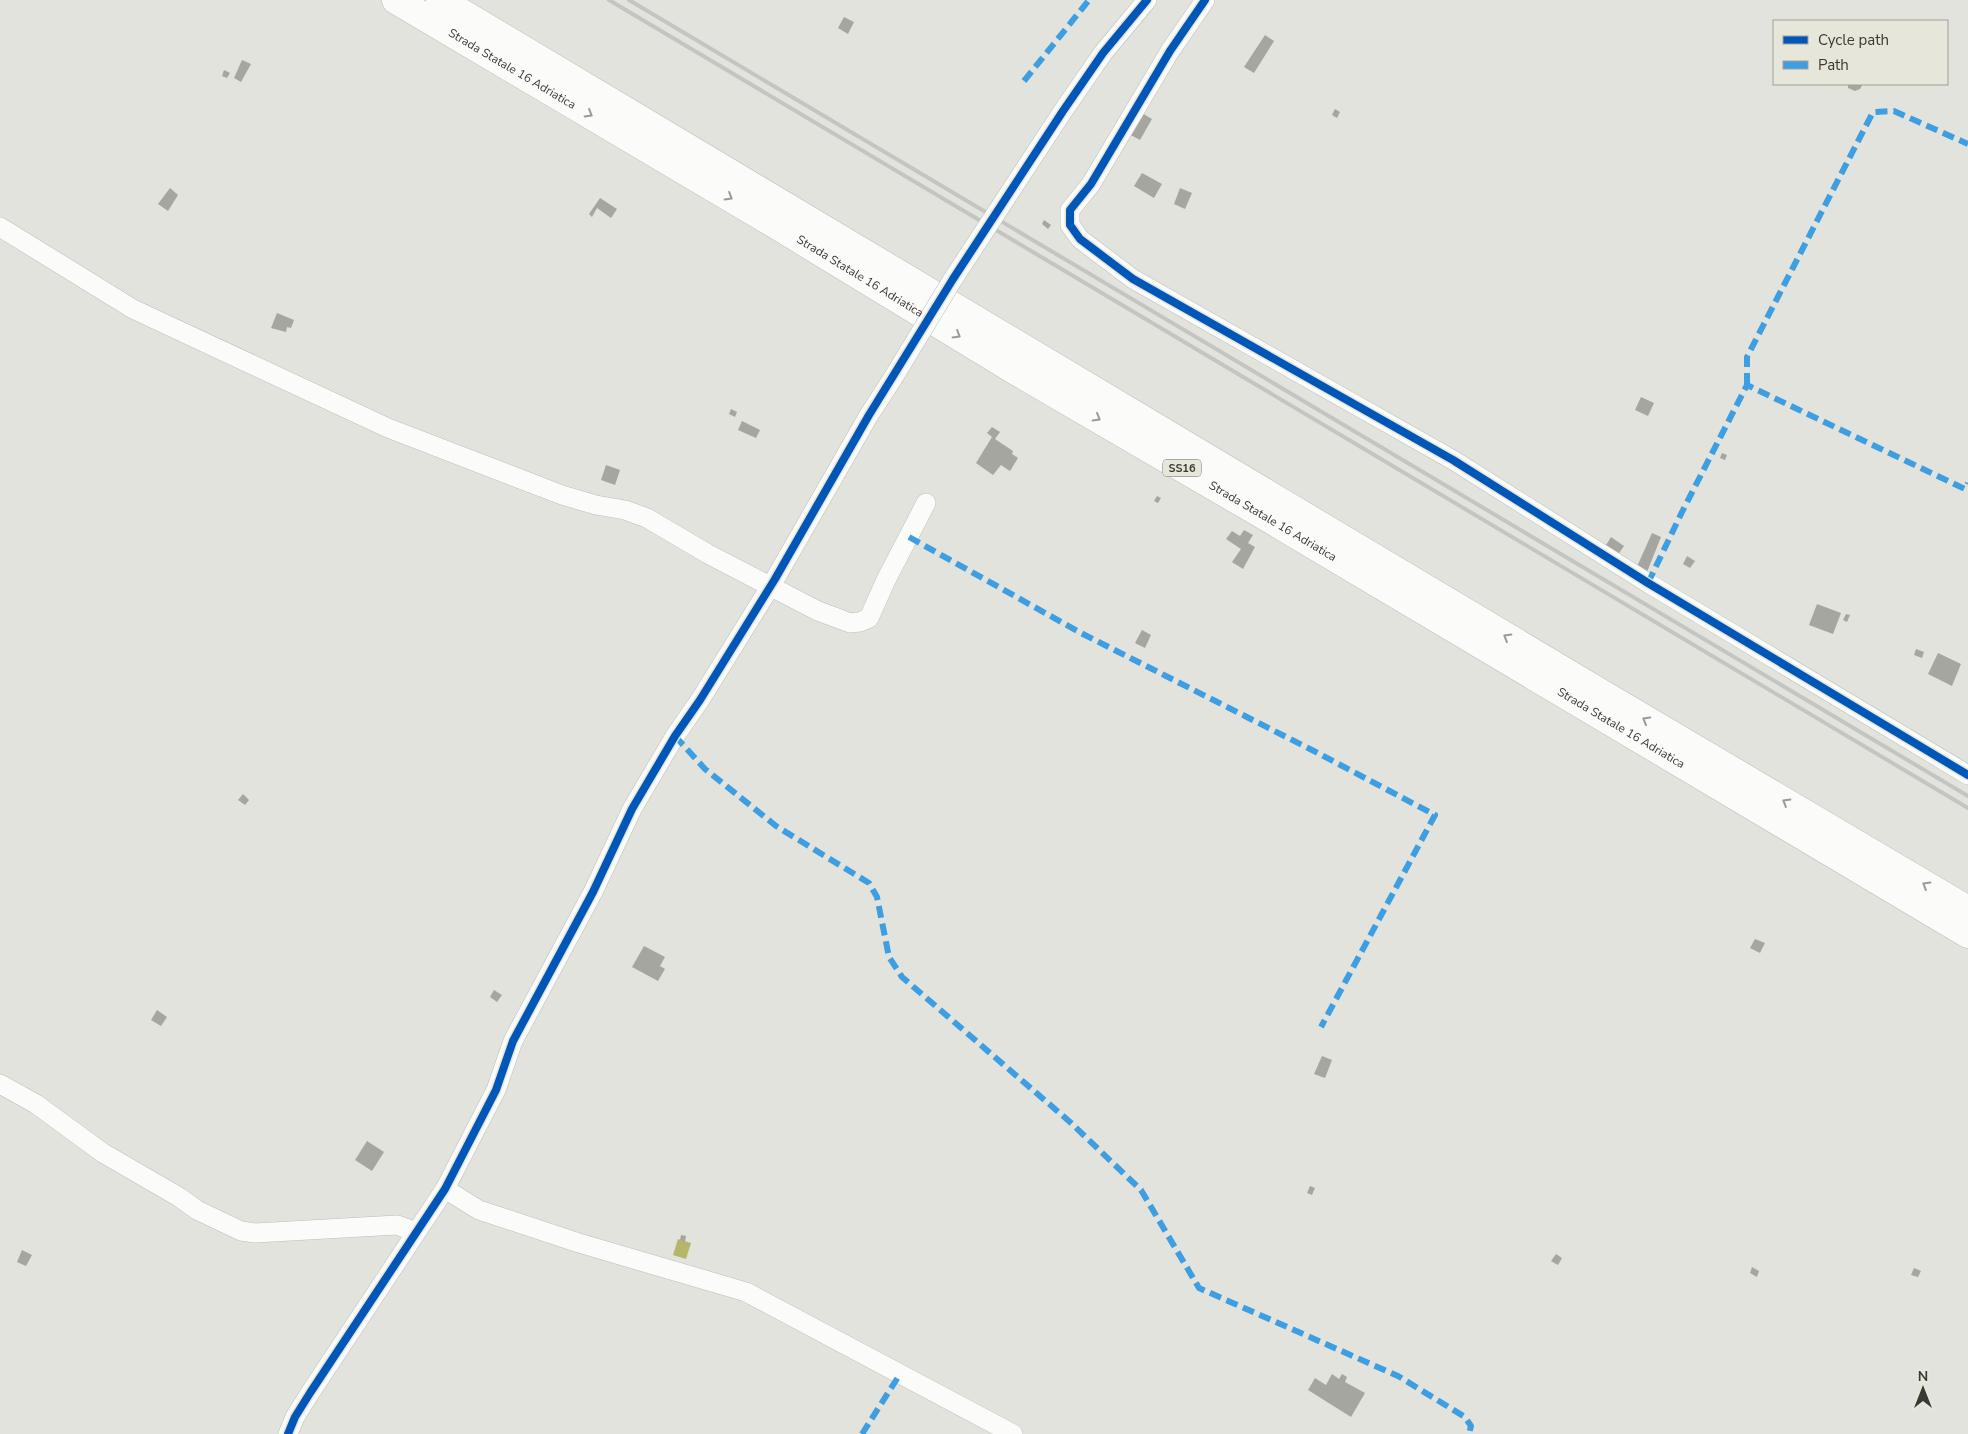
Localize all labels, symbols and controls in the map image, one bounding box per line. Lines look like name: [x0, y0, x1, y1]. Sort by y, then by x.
legend: [1773, 20, 1948, 85]
street label: Strada Statale 16 Adriatica: [445, 25, 579, 113]
text: Cycle path: [1818, 30, 1889, 50]
text: Path: [1818, 55, 1849, 75]
one-way arrow: [583, 107, 592, 117]
one-way arrow: [723, 190, 732, 200]
street label: Strada Statale 16 Adriatica: [794, 231, 926, 321]
one-way arrow: [952, 329, 961, 339]
one-way arrow: [1092, 412, 1101, 422]
road number: SS16: [1163, 459, 1201, 476]
street label: Strada Statale 16 Adriatica: [1206, 477, 1340, 565]
one-way arrow: [1503, 633, 1512, 643]
street label: Strada Statale 16 Adriatica: [1554, 684, 1688, 772]
one-way arrow: [1643, 716, 1652, 726]
one-way arrow: [1783, 799, 1792, 809]
one-way arrow: [1923, 882, 1932, 892]
north arrow: [1898, 1364, 1948, 1414]
text: N: [1918, 1367, 1928, 1386]

